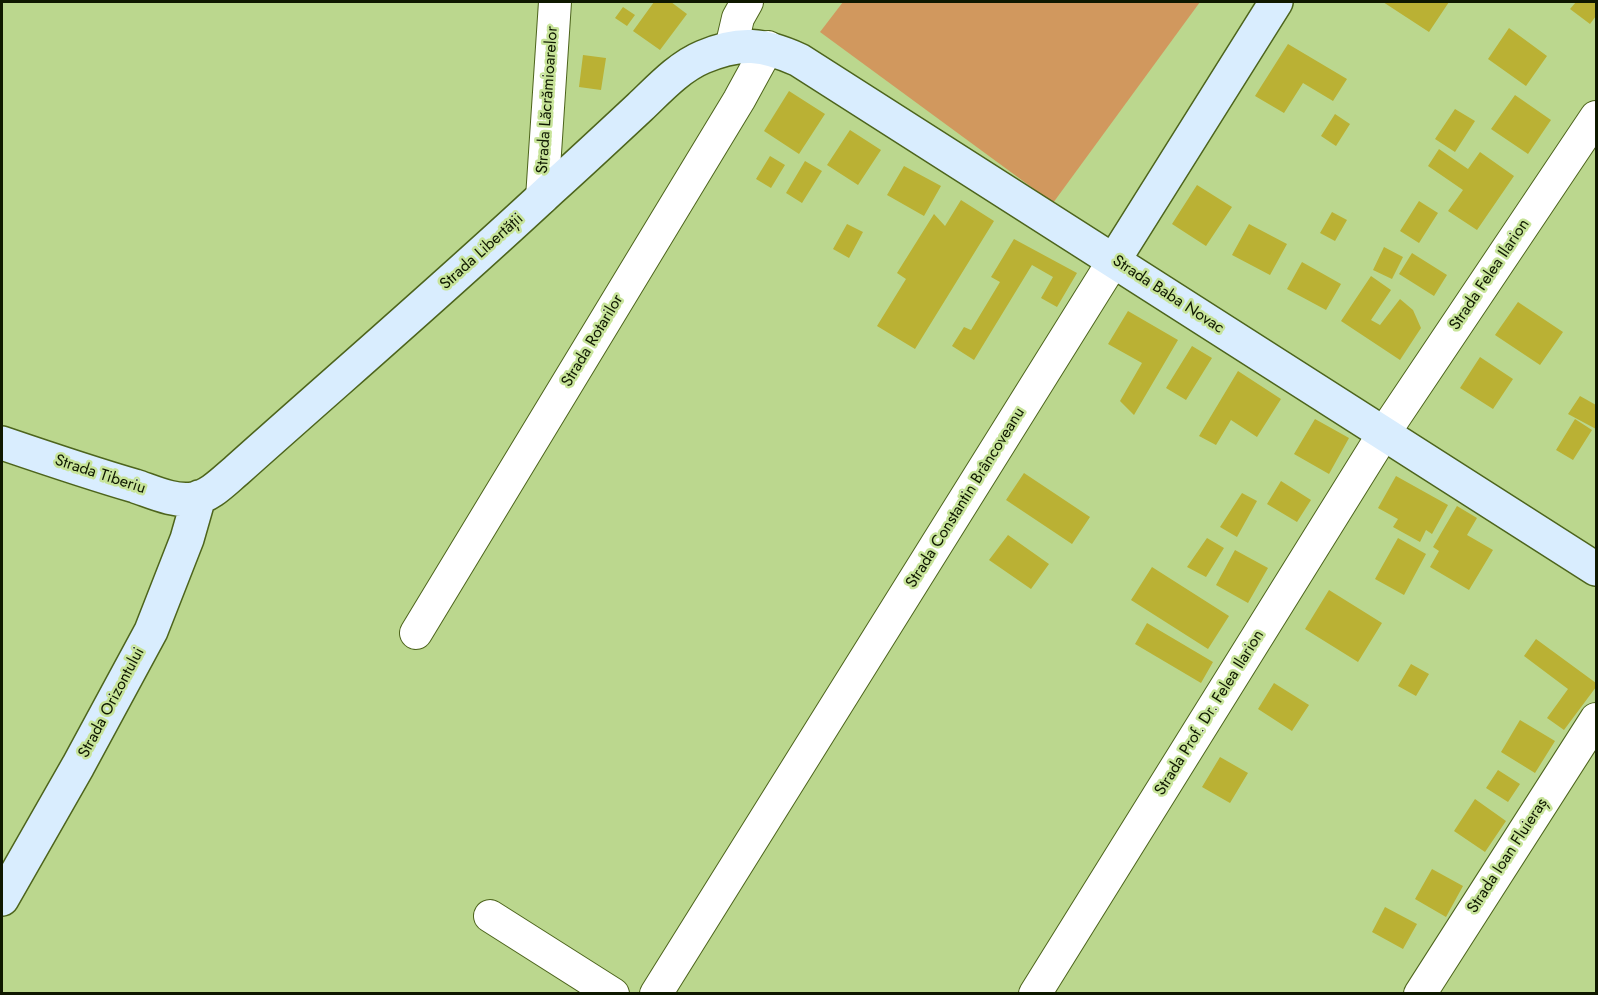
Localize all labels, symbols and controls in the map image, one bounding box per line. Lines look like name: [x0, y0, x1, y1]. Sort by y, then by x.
street label: Strada Lăcrămioarelor: [533, 26, 563, 174]
street label: Strada Libertății: [436, 210, 528, 294]
street label: Strada Felea Ilarion: [1446, 216, 1534, 334]
street label: Strada Baba Novac: [1109, 252, 1227, 338]
street label: Strada Rotarilor: [558, 291, 628, 391]
street label: Strada Constantin Brâncoveanu: [902, 404, 1030, 592]
street label: Strada Tiberiu: [52, 451, 148, 499]
street label: Strada Prof. Dr. Felea Ilarion: [1151, 627, 1269, 799]
street label: Strada Orizontului: [75, 644, 149, 762]
street label: Strada Ioan Fluieraș: [1464, 795, 1552, 917]

